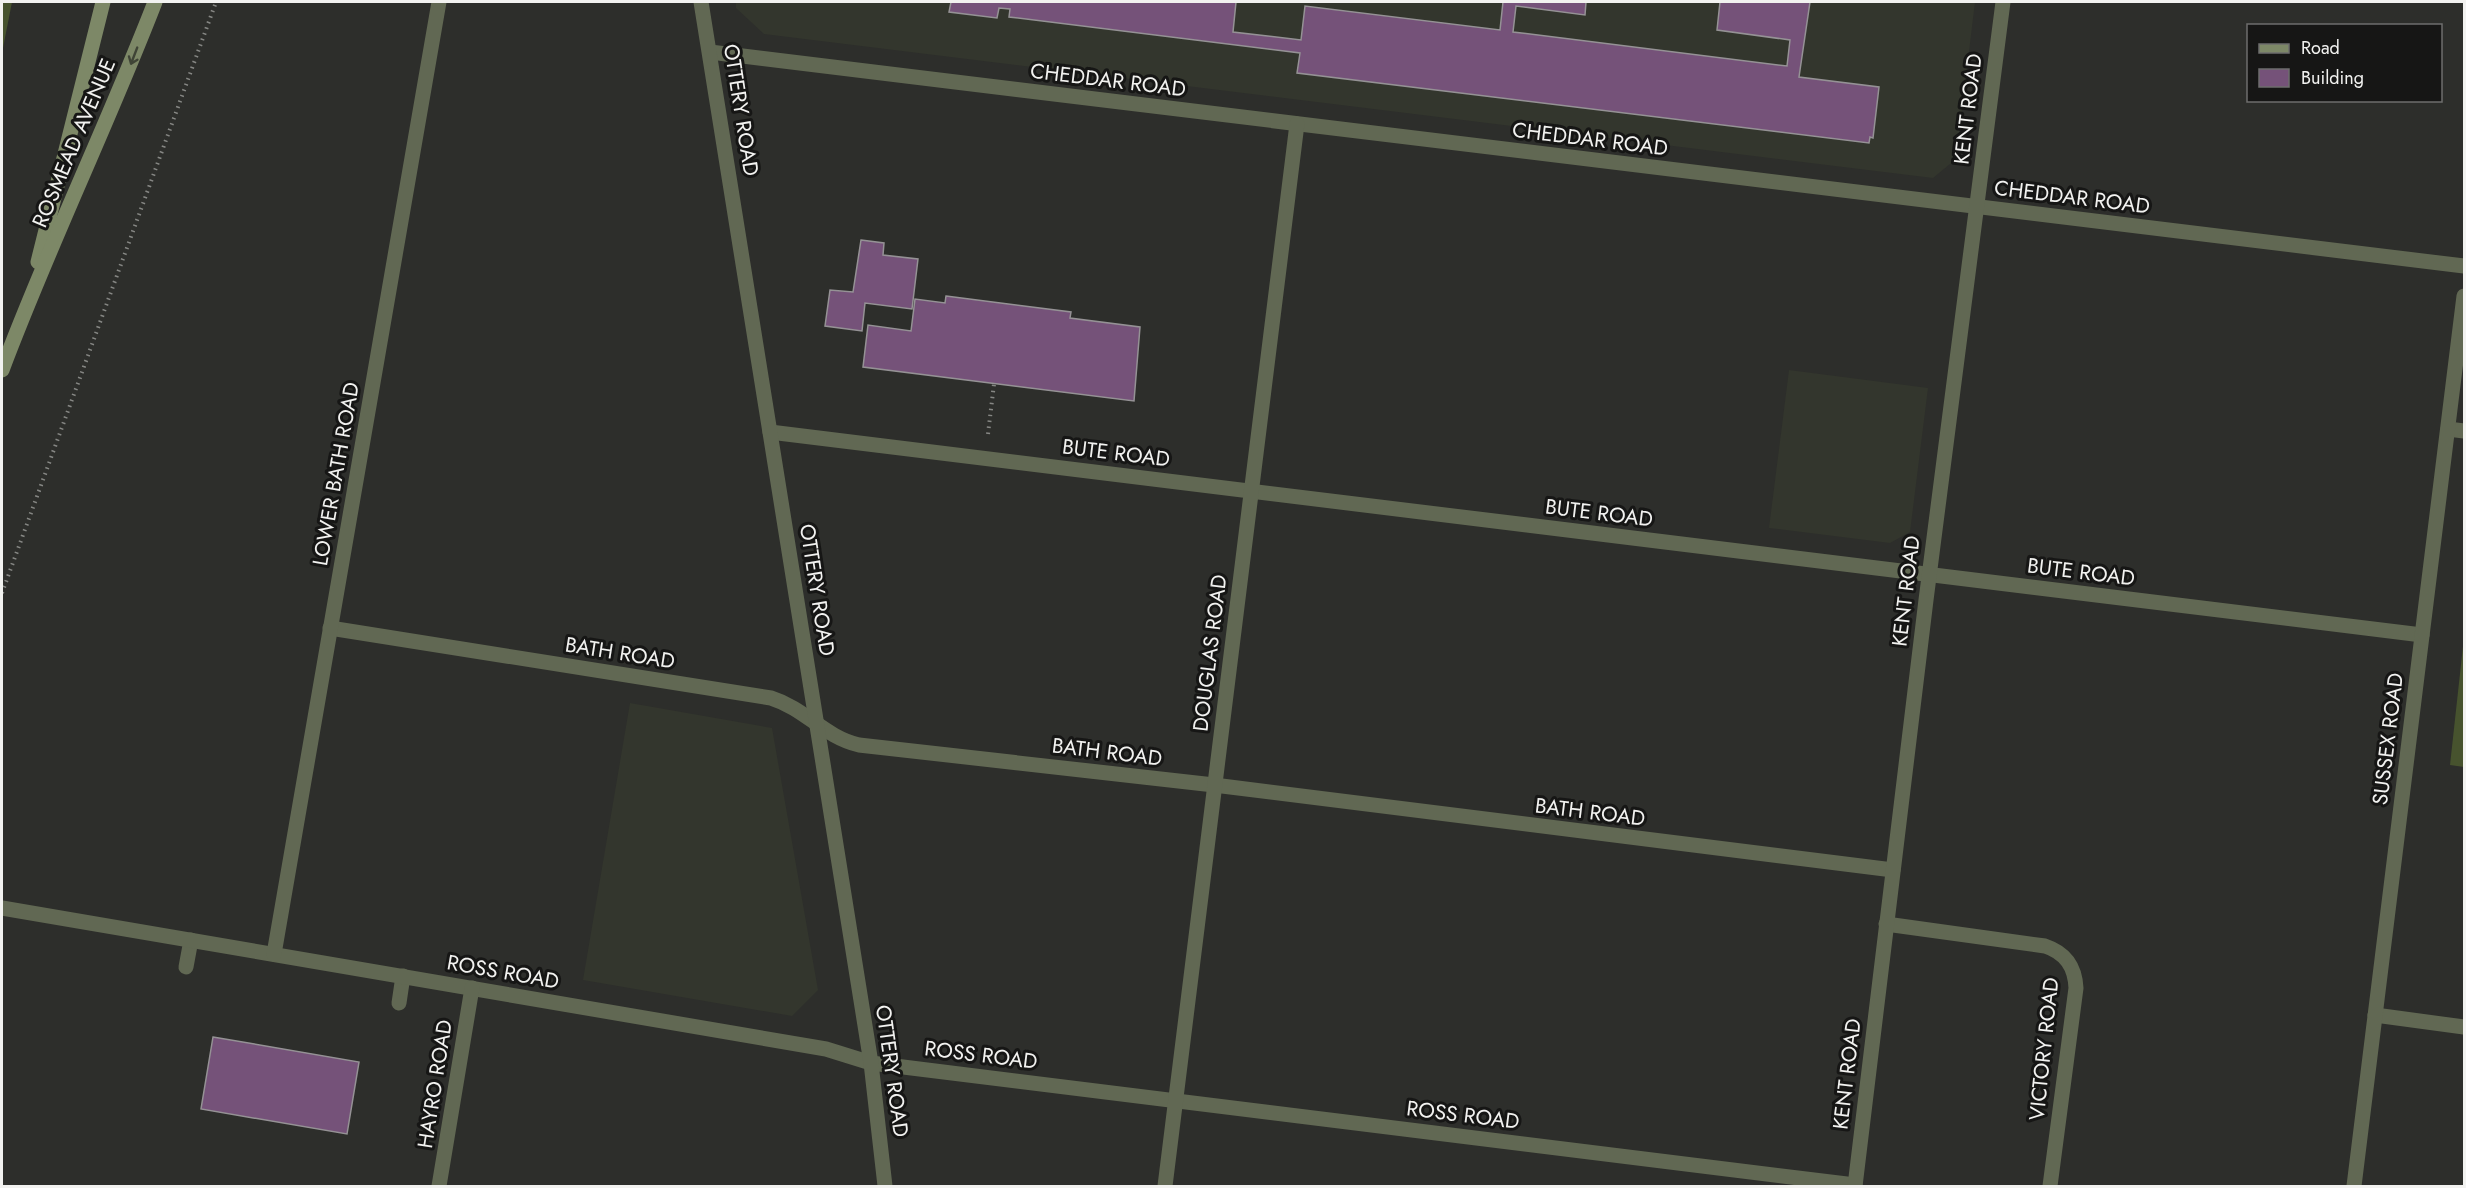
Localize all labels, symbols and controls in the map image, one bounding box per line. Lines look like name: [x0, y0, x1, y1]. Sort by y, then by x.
legend: [2247, 24, 2442, 102]
text: Road: [2301, 35, 2340, 61]
street label: OTTERY ROAD: [716, 42, 766, 178]
one-way arrow: [128, 46, 139, 65]
street label: KENT ROAD: [1946, 52, 1990, 166]
street label: ROSMEAD AVENUE: [25, 54, 123, 232]
street label: CHEDDAR ROAD: [1028, 56, 1188, 104]
text: Building: [2301, 65, 2364, 91]
street label: CHEDDAR ROAD: [1510, 115, 1670, 163]
street label: CHEDDAR ROAD: [1992, 173, 2152, 221]
street label: LOWER BATH ROAD: [305, 380, 367, 568]
street label: BUTE ROAD: [1060, 432, 1172, 474]
street label: BUTE ROAD: [1543, 492, 1655, 534]
street label: OTTERY ROAD: [792, 522, 842, 658]
street label: KENT ROAD: [1884, 534, 1928, 648]
street label: BUTE ROAD: [2025, 551, 2137, 593]
street label: DOUGLAS ROAD: [1185, 573, 1235, 733]
street label: BATH ROAD: [563, 630, 677, 676]
street label: SUSSEX ROAD: [2365, 671, 2411, 807]
street label: BATH ROAD: [1050, 730, 1164, 774]
street label: BATH ROAD: [1533, 790, 1647, 834]
street label: ROSS ROAD: [444, 947, 562, 997]
street label: VICTORY ROAD: [2022, 976, 2066, 1122]
street label: OTTERY ROAD: [868, 1003, 916, 1139]
street label: KENT ROAD: [1825, 1017, 1869, 1131]
street label: HAYRO ROAD: [410, 1018, 460, 1150]
street label: ROSS ROAD: [923, 1033, 1039, 1077]
street label: ROSS ROAD: [1405, 1093, 1521, 1137]

